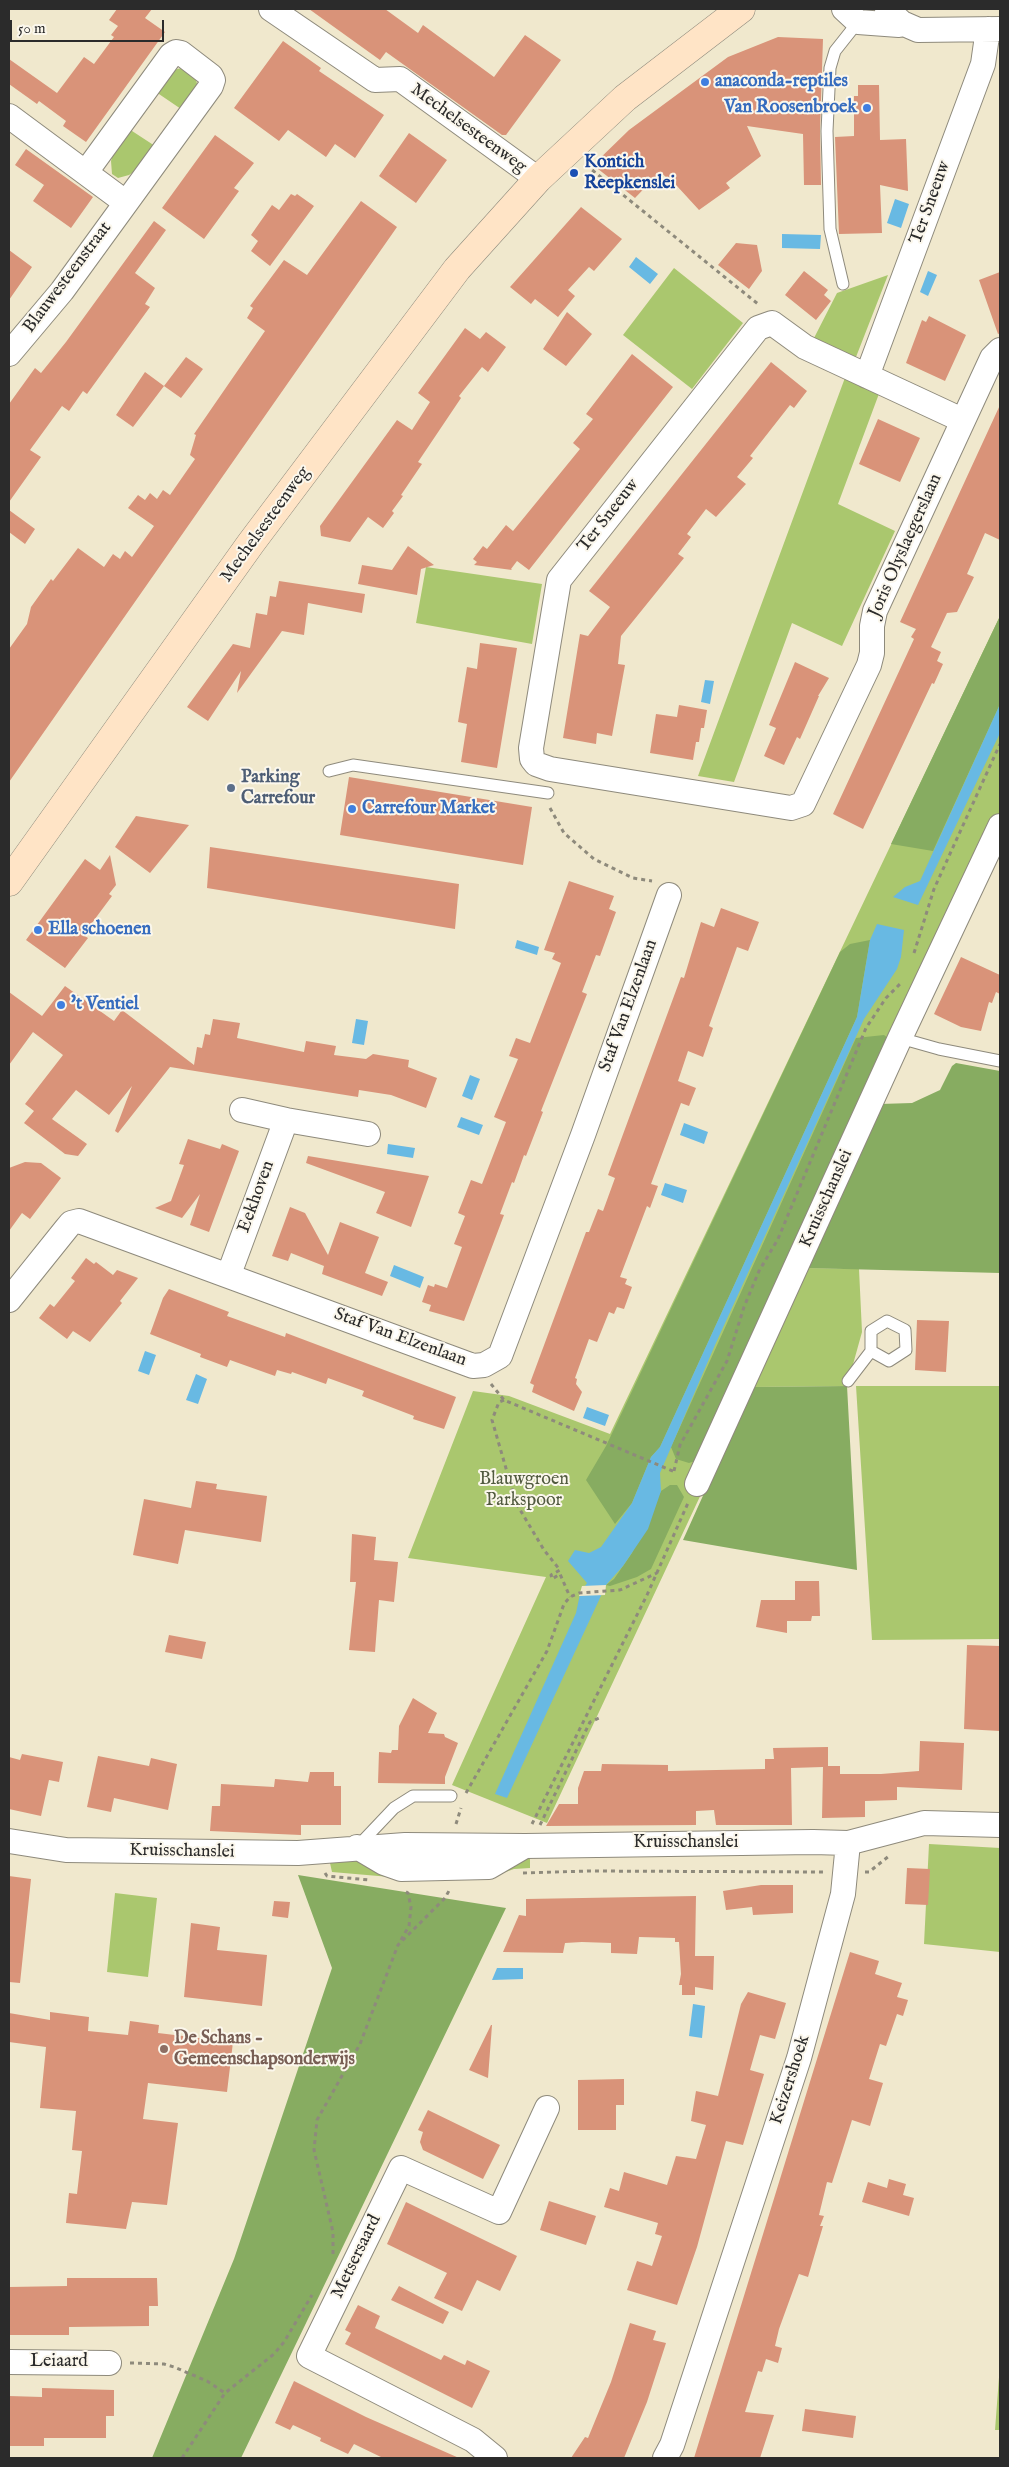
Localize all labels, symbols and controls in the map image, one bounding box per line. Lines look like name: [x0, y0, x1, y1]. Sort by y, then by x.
scale bar: [12, 10, 166, 42]
text: 50 m: [18, 19, 46, 38]
place label: anaconda-reptiles: [715, 71, 848, 93]
marker: anaconda-reptiles: [699, 76, 711, 88]
street label: Mechelsesteenweg: [406, 80, 530, 178]
place label: Van Roosenbroek: [724, 97, 857, 119]
marker: Van Roosenbroek: [861, 102, 873, 114]
place label: Kontich Reepkenslei: [584, 152, 675, 194]
street label: Ter Sneeuw: [906, 159, 956, 247]
marker: Kontich Reepkenslei: [568, 167, 580, 179]
street label: Blauwesteenstraat: [19, 218, 117, 338]
street label: Mechelsesteenweg: [217, 463, 315, 587]
street label: Joris Olyslaegerslaan: [865, 471, 947, 621]
street label: Ter Sneeuw: [574, 475, 644, 557]
place label: Parking Carrefour: [241, 767, 315, 810]
marker: Parking Carrefour: [225, 782, 237, 794]
place label: Carrefour Market: [362, 798, 495, 820]
marker: Carrefour Market: [346, 803, 358, 815]
place label: Ella schoenen: [48, 919, 151, 941]
marker: Ella schoenen: [32, 924, 44, 936]
street label: Staf Van Elzenlaan: [595, 937, 663, 1075]
place label: 't Ventiel: [71, 994, 139, 1016]
marker: 't Ventiel: [55, 999, 67, 1011]
street label: Kruisschanslei: [796, 1146, 858, 1252]
street label: Eekhoven: [234, 1158, 280, 1236]
street label: Staf Van Elzenlaan: [331, 1304, 469, 1372]
park label: Blauwgroen Parkspoor: [479, 1469, 569, 1512]
street label: Kruisschanslei: [633, 1832, 739, 1854]
street label: Kruisschanslei: [129, 1840, 235, 1864]
place label: De Schans - Gemeenschapsonderwijs: [174, 2028, 355, 2070]
street label: Keizershoek: [766, 2033, 816, 2127]
marker: De Schans - Gemeenschapsonderwijs: [158, 2043, 170, 2055]
street label: Metsersaard: [327, 2212, 387, 2302]
street label: Leiaard: [30, 2351, 88, 2373]

